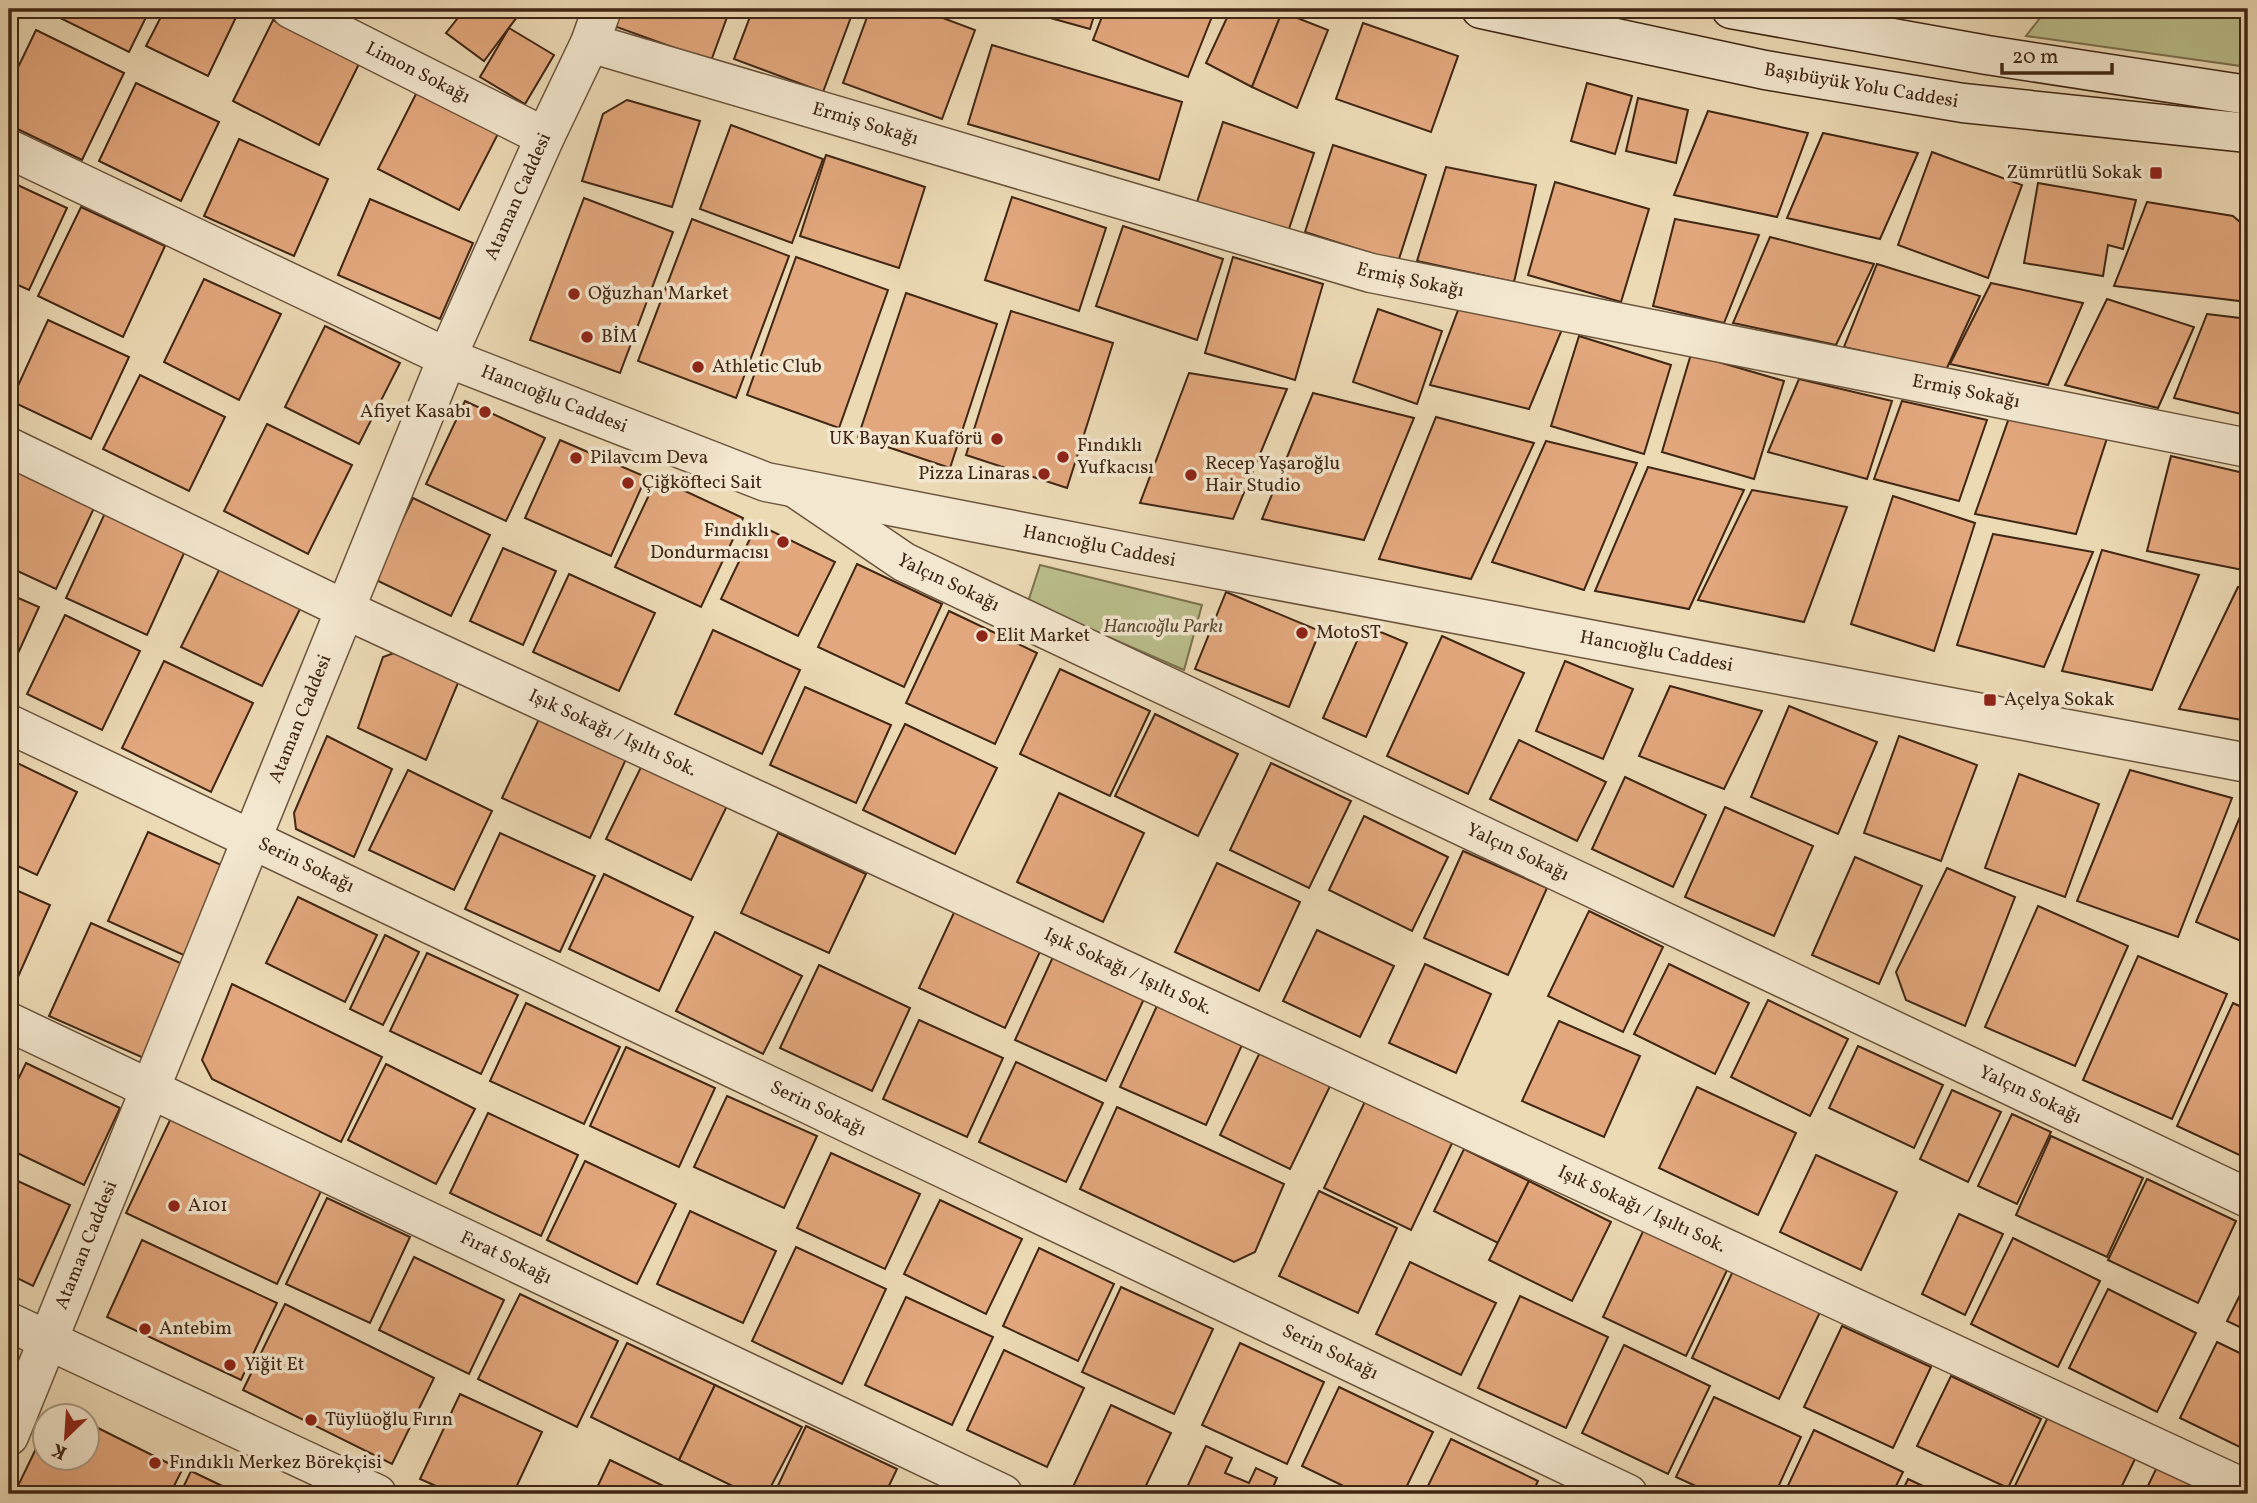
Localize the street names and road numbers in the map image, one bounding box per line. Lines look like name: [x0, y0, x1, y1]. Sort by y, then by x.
street label: Limon Sokağı: [361, 36, 475, 110]
street label: Başıbüyük Yolu Caddesi: [1762, 57, 1961, 115]
street label: Ermiş Sokağı: [809, 96, 922, 152]
street label: Ataman Caddesi: [479, 128, 558, 265]
street label: Ermiş Sokağı: [1353, 256, 1467, 304]
street label: Hancıoğlu Caddesi: [477, 359, 631, 440]
street label: Ermiş Sokağı: [1910, 368, 2023, 415]
street label: Hancıoğlu Caddesi: [1020, 519, 1178, 574]
street label: Yalçın Sokağı: [891, 548, 1004, 619]
street label: Hancıoğlu Caddesi: [1578, 625, 1736, 679]
street label: Ataman Caddesi: [263, 650, 338, 787]
street label: Işık Sokağı / Işıltı Sok.: [524, 683, 701, 783]
street label: Yalçın Sokağı: [1462, 817, 1574, 888]
street label: Serin Sokağı: [254, 831, 359, 900]
street label: Işık Sokağı / Işıltı Sok.: [1040, 922, 1216, 1022]
street label: Yalçın Sokağı: [1974, 1059, 2086, 1131]
street label: Serin Sokağı: [766, 1075, 871, 1143]
street label: Işık Sokağı / Işıltı Sok.: [1553, 1159, 1730, 1260]
street label: Ataman Caddesi: [49, 1177, 125, 1313]
street label: Fırat Sokağı: [455, 1225, 556, 1291]
street label: Serin Sokağı: [1278, 1318, 1383, 1387]

